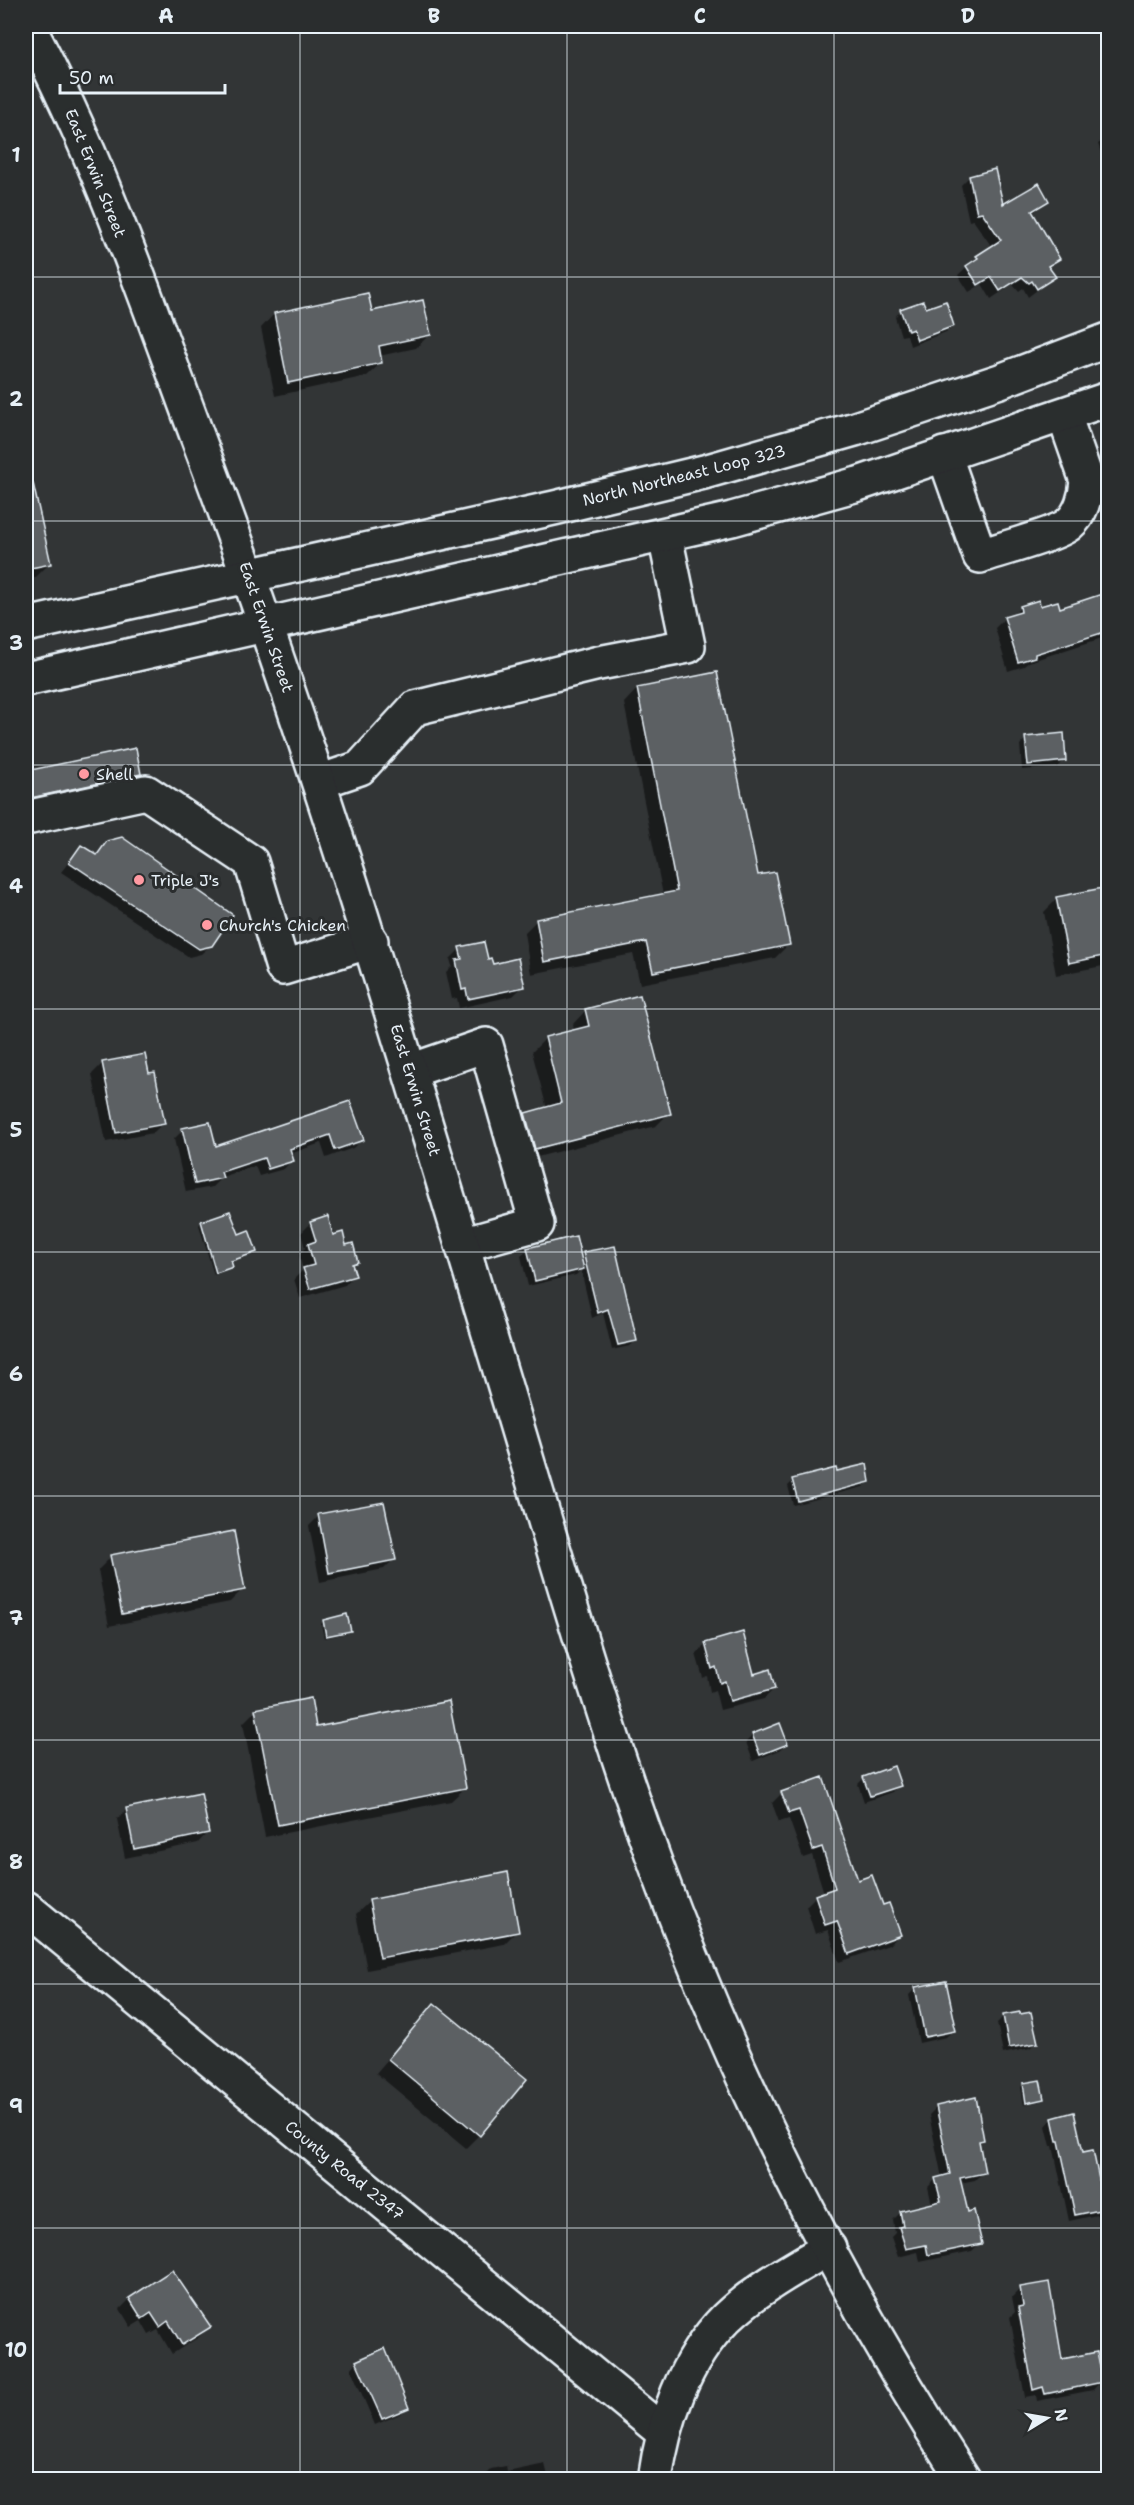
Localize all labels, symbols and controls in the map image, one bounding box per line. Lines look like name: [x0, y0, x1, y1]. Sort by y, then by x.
text: A: [158, 3, 174, 29]
text: B: [428, 3, 440, 29]
text: C: [694, 3, 706, 29]
text: D: [961, 3, 975, 29]
scale bar: [60, 57, 225, 95]
text: 50 m: [69, 66, 114, 90]
street label: East Erwin Street: [60, 106, 131, 241]
text: 1: [11, 142, 21, 168]
text: 2: [9, 386, 23, 412]
street label: North Northeast Loop 323: [580, 440, 788, 511]
street label: East Erwin Street: [234, 559, 299, 695]
text: 3: [9, 630, 23, 656]
place label: Shell: [96, 764, 133, 785]
marker: Shell: [77, 767, 91, 781]
place label: Triple J's: [151, 870, 220, 891]
text: 4: [9, 873, 23, 899]
marker: Triple J's: [132, 873, 146, 887]
place label: Church's Chicken: [219, 915, 346, 936]
marker: Church's Chicken: [200, 918, 214, 932]
street label: East Erwin Street: [385, 1022, 446, 1159]
text: 5: [10, 1117, 22, 1143]
text: 6: [9, 1361, 23, 1387]
text: 7: [9, 1605, 23, 1631]
text: 8: [9, 1849, 23, 1875]
text: 9: [9, 2093, 23, 2119]
street label: County Road 2347: [281, 2116, 408, 2225]
text: 10: [5, 2337, 27, 2363]
north arrow: [1017, 2388, 1077, 2448]
text: N: [1050, 2407, 1073, 2423]

